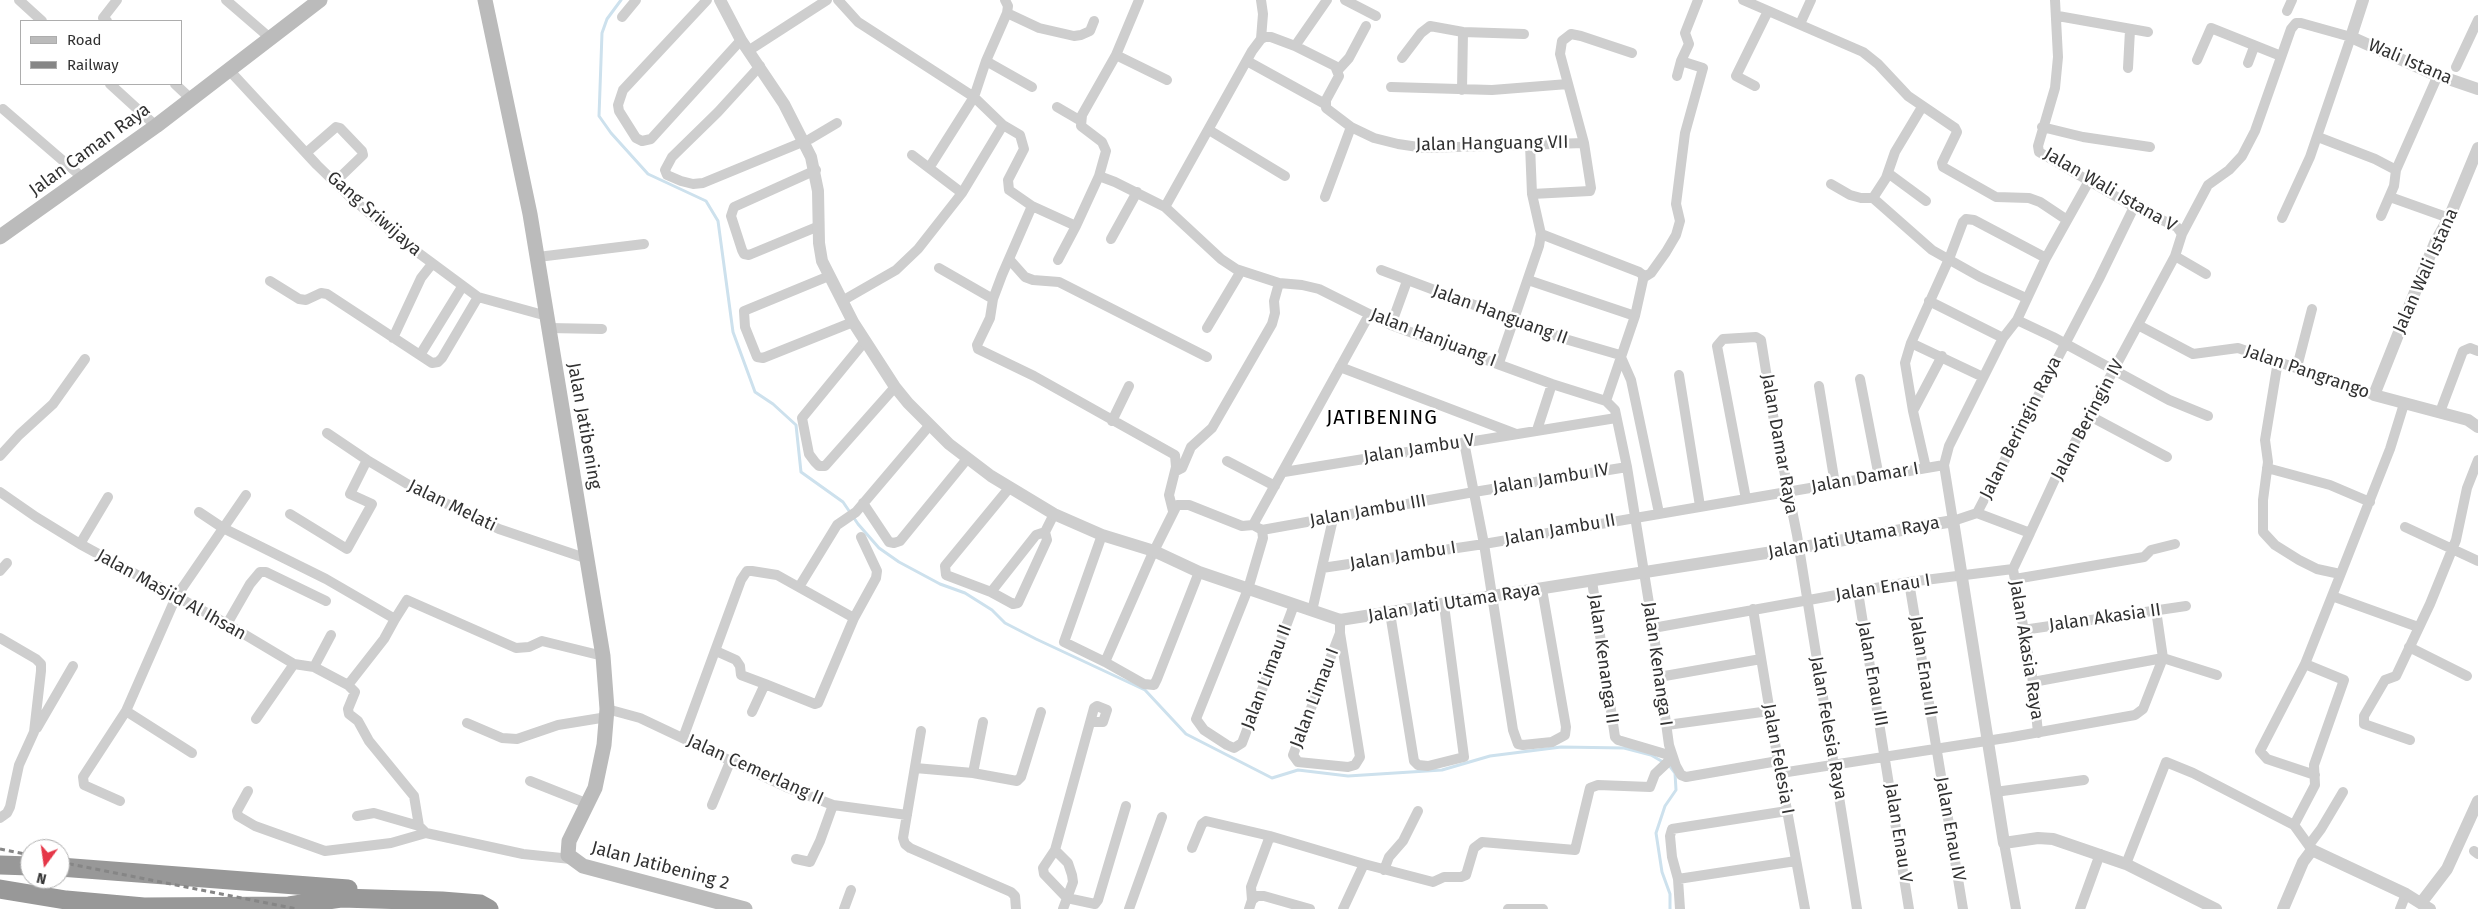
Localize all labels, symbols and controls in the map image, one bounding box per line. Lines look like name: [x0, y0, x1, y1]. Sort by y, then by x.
legend: [20, 20, 182, 85]
text: Road: [67, 31, 102, 49]
street label: Wali Istana: [2365, 35, 2455, 89]
text: Railway: [67, 56, 119, 74]
street label: Jalan Caman Raya: [25, 99, 155, 201]
street label: Jalan Hanguang VII: [1415, 132, 1569, 156]
street label: Jalan Wali Istana V: [2040, 143, 2180, 237]
street label: Gang Sriwijaya: [322, 167, 426, 261]
street label: Jalan Wali Istana: [2389, 205, 2463, 337]
street label: Jalan Hanguang II: [1429, 280, 1571, 350]
street label: Jalan Hanjuang I: [1367, 304, 1499, 372]
street label: Jalan Pangrango: [2242, 340, 2372, 404]
street label: Jalan Beringin Raya: [1976, 353, 2066, 503]
street label: Jalan Beringin IV: [2047, 356, 2129, 484]
street label: Jalan Jatibening: [562, 361, 606, 491]
street label: Jalan Damar Raya: [1756, 372, 1802, 516]
district label: JATIBENING: [1325, 406, 1439, 430]
street label: Jalan Jambu V: [1362, 430, 1476, 468]
street label: Jalan Damar I: [1810, 458, 1920, 498]
street label: Jalan Jambu IV: [1491, 459, 1611, 499]
street label: Jalan Melati: [404, 475, 500, 537]
street label: Jalan Jambu III: [1308, 490, 1428, 532]
street label: Jalan Jambu II: [1503, 510, 1617, 550]
street label: Jalan Jati Utama Raya: [1767, 512, 1941, 564]
street label: Jalan Jambu I: [1348, 537, 1458, 575]
street label: Jalan Masjid Al Ihsan: [92, 545, 250, 645]
street label: Jalan Enau I: [1834, 570, 1932, 606]
street label: Jalan Jati Utama Raya: [1367, 579, 1541, 627]
street label: Jalan Akasia Raya: [2004, 579, 2048, 721]
street label: Jalan Kenanga II: [1583, 593, 1623, 725]
street label: Jalan Akasia II: [2048, 599, 2162, 637]
street label: Jalan Kenanga I: [1638, 600, 1676, 728]
street label: Jalan Enau II: [1904, 614, 1942, 718]
street label: Jalan Enau III: [1852, 620, 1892, 728]
street label: Jalan Limau II: [1237, 622, 1297, 732]
street label: Jalan Limau I: [1286, 645, 1344, 751]
street label: Jalan Felesia Raya: [1805, 655, 1851, 801]
street label: Jalan Felesia I: [1758, 702, 1798, 816]
street label: Jalan Cemerlang II: [683, 730, 827, 810]
street label: Jalan Enau IV: [1930, 775, 1970, 883]
street label: Jalan Enau V: [1879, 782, 1917, 884]
street label: Jalan Jatibening 2: [589, 837, 731, 895]
north arrow: [20, 839, 70, 889]
text: N: [35, 869, 48, 887]

